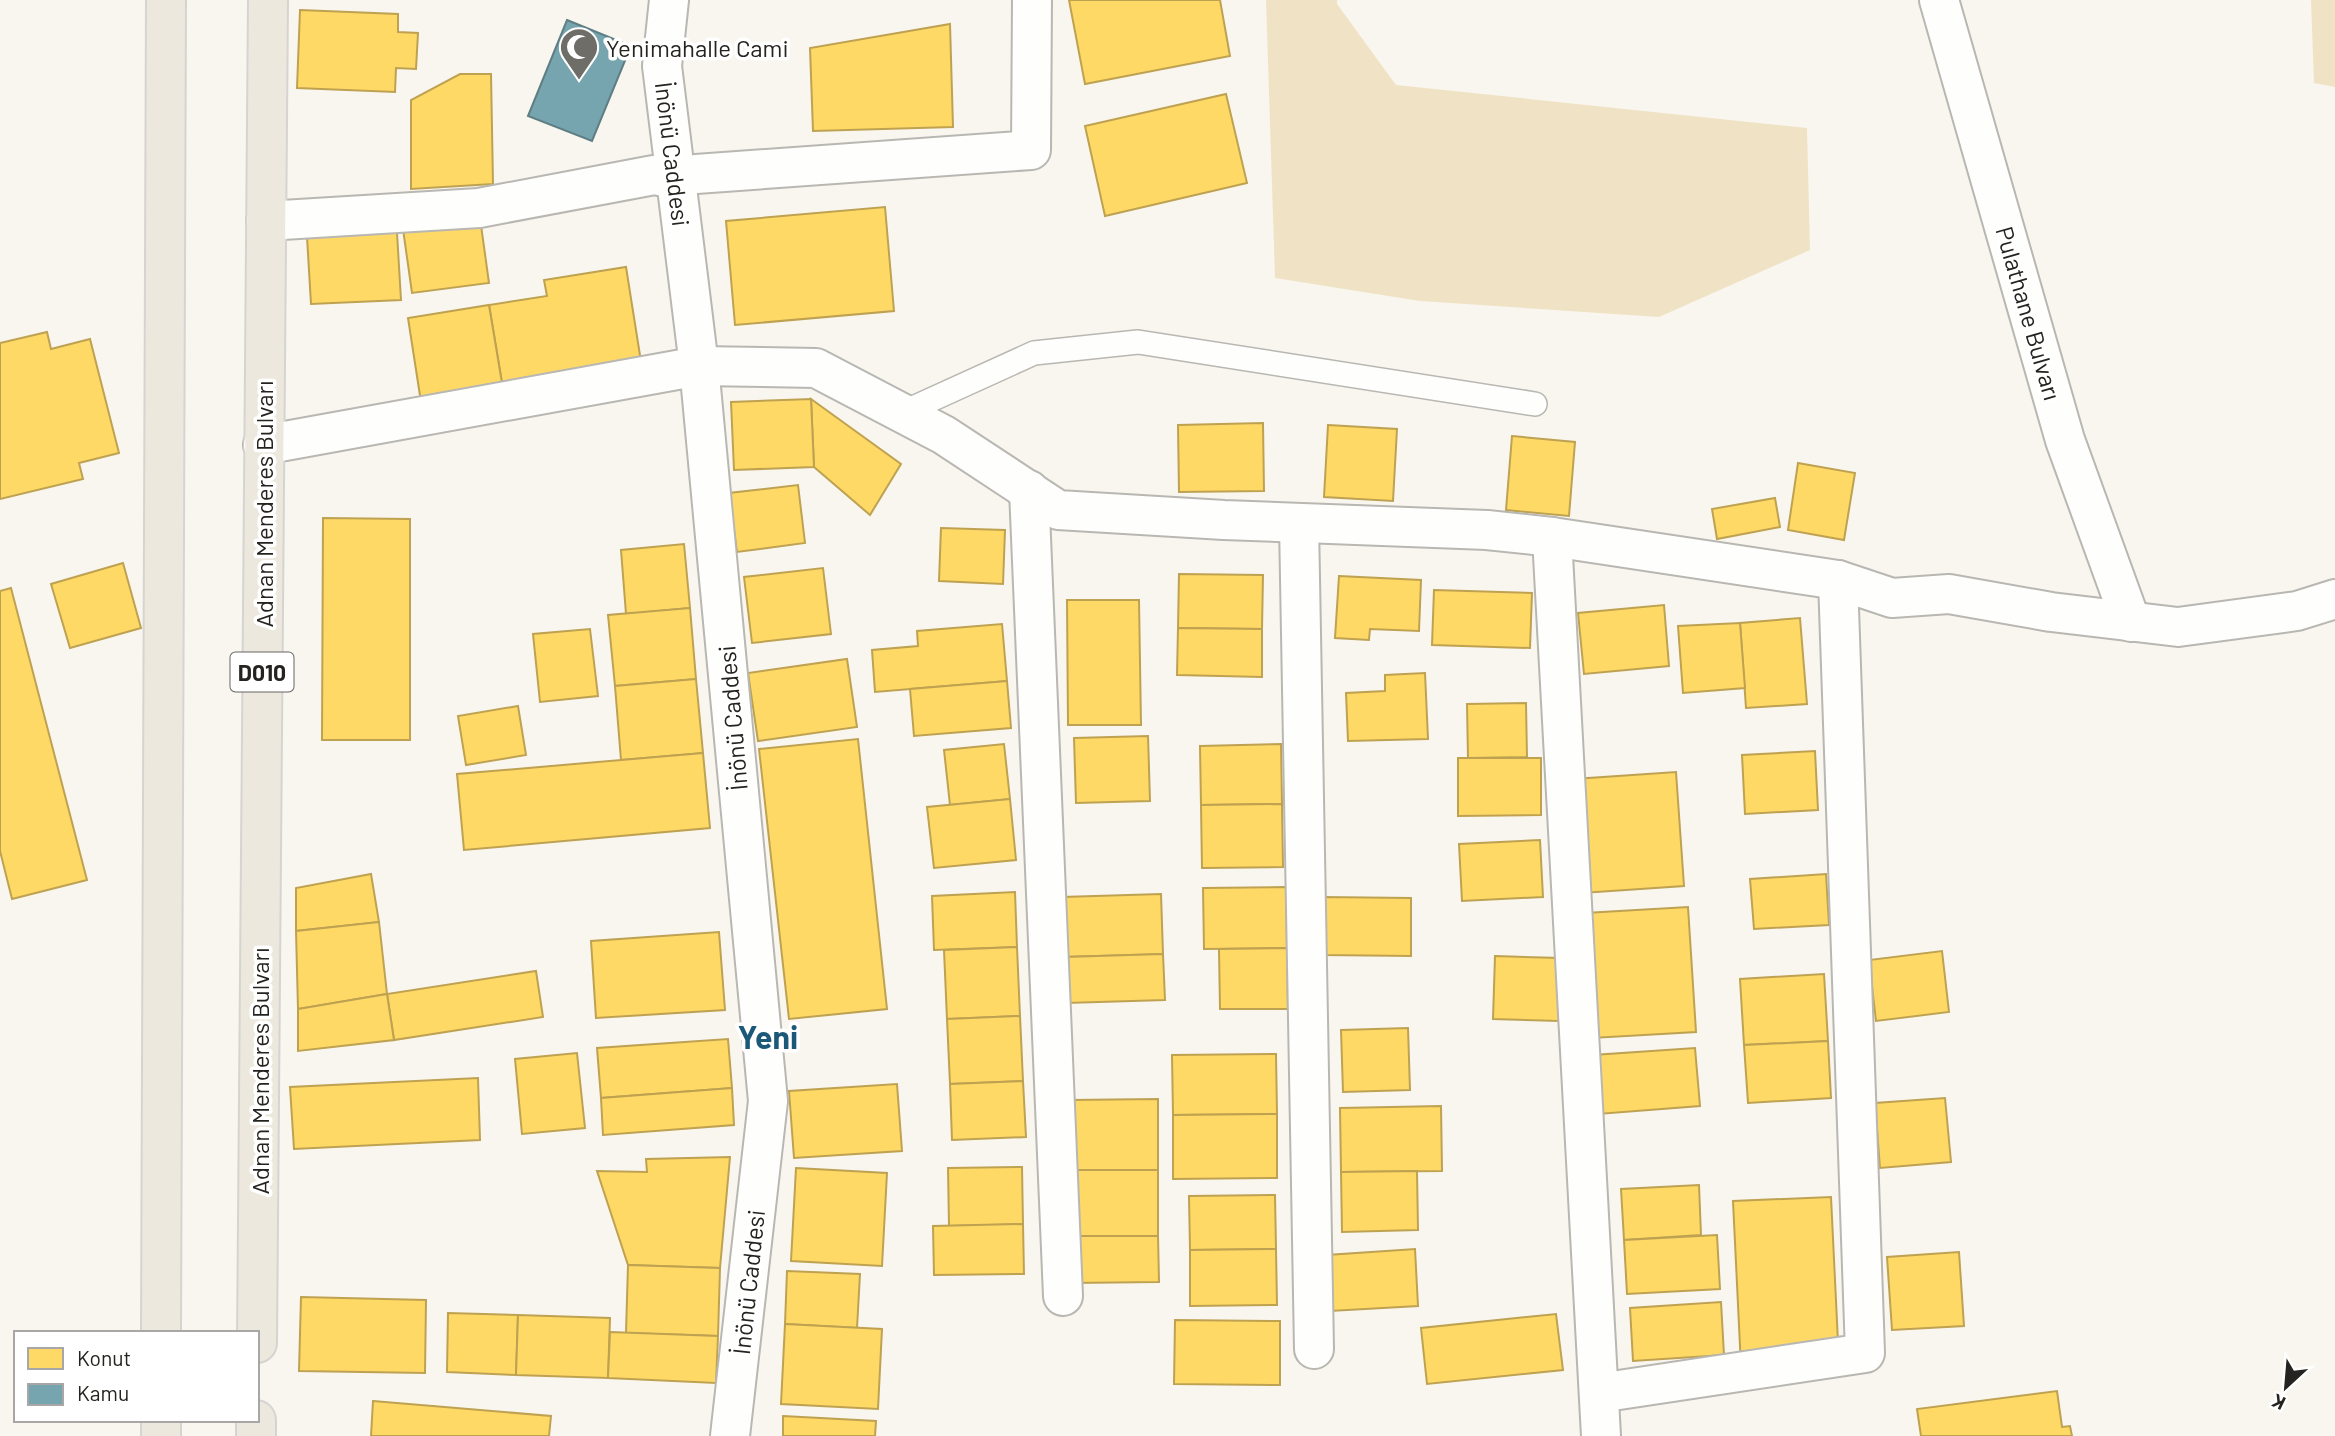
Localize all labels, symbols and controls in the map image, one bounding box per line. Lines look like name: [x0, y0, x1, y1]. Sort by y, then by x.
mosque icon: Yenimahalle Cami: [558, 26, 600, 81]
place label: Yenimahalle Cami: [606, 33, 789, 62]
street label: İnönü Caddesi: [650, 80, 696, 228]
street label: Pulathane Bulvarı: [1990, 223, 2068, 403]
street label: Adnan Menderes Bulvarı: [249, 381, 278, 627]
street label: İnönü Caddesi: [711, 644, 753, 792]
road number: D010: [230, 652, 294, 692]
street label: Adnan Menderes Bulvarı: [245, 948, 274, 1194]
district label: Yeni: [738, 1017, 798, 1055]
street label: İnönü Caddesi: [726, 1208, 770, 1356]
legend: [14, 1331, 259, 1422]
text: Konut: [77, 1345, 131, 1370]
north arrow: [2251, 1352, 2321, 1422]
text: Kamu: [77, 1380, 129, 1405]
text: K: [2268, 1390, 2289, 1416]

